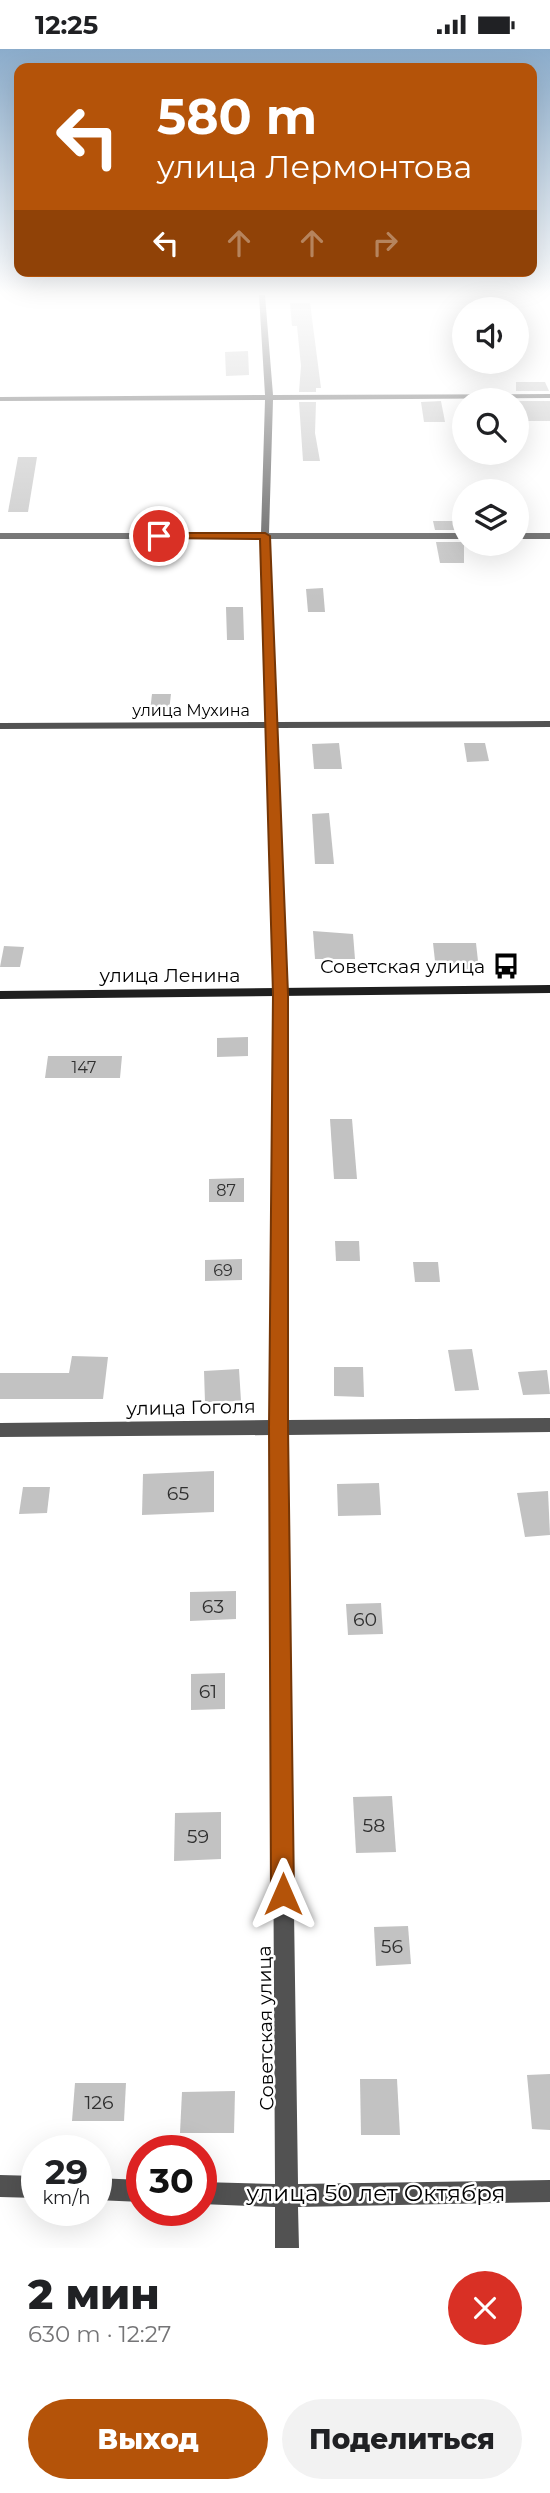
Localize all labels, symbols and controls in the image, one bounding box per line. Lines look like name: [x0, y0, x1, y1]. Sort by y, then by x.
text: 12:25: [35, 9, 98, 41]
text: 580 m: [157, 87, 317, 146]
icon: left: [42, 91, 133, 182]
text: улица Лермонтова: [157, 147, 472, 186]
icon: left: [147, 224, 185, 262]
icon: ahead: [220, 224, 258, 262]
icon: ahead: [293, 224, 331, 262]
icon: right: [366, 224, 404, 262]
map controls: [452, 297, 529, 556]
button: sound: [452, 297, 529, 374]
button: search: [452, 388, 529, 465]
button: layers: [452, 479, 529, 556]
pin: [129, 506, 189, 566]
icon: arrive: [140, 517, 178, 555]
street label: улица Мухина: [131, 701, 250, 720]
bus stop icon: Советская улица: [491, 951, 521, 981]
place label: Советская улица: [320, 955, 485, 978]
street label: улица Ленина: [99, 964, 240, 987]
house number: 147: [72, 1058, 96, 1077]
house number: 87: [216, 1181, 236, 1200]
house number: 69: [213, 1261, 233, 1280]
street label: улица Гоголя: [125, 1395, 256, 1420]
house number: 65: [167, 1482, 189, 1505]
house number: 63: [202, 1595, 224, 1618]
house number: 60: [353, 1608, 377, 1631]
house number: 61: [199, 1680, 217, 1703]
house number: 58: [363, 1814, 385, 1837]
house number: 59: [187, 1825, 209, 1848]
position arrow: [246, 1857, 320, 1931]
house number: 56: [381, 1935, 403, 1958]
street label: Советская улица: [253, 1945, 278, 2111]
house number: 126: [84, 2091, 114, 2114]
speed limit sign: 30: [126, 2135, 217, 2226]
text: 29: [45, 2150, 88, 2193]
street label: улица 50 лет Октября: [246, 2179, 505, 2207]
text: km/h: [42, 2187, 91, 2209]
text: 2 мин: [28, 2268, 160, 2320]
button: close: [448, 2271, 522, 2345]
text: 630 m · 12:27: [28, 2320, 171, 2348]
button: Выход: [28, 2399, 268, 2479]
button: Поделиться: [282, 2399, 522, 2479]

